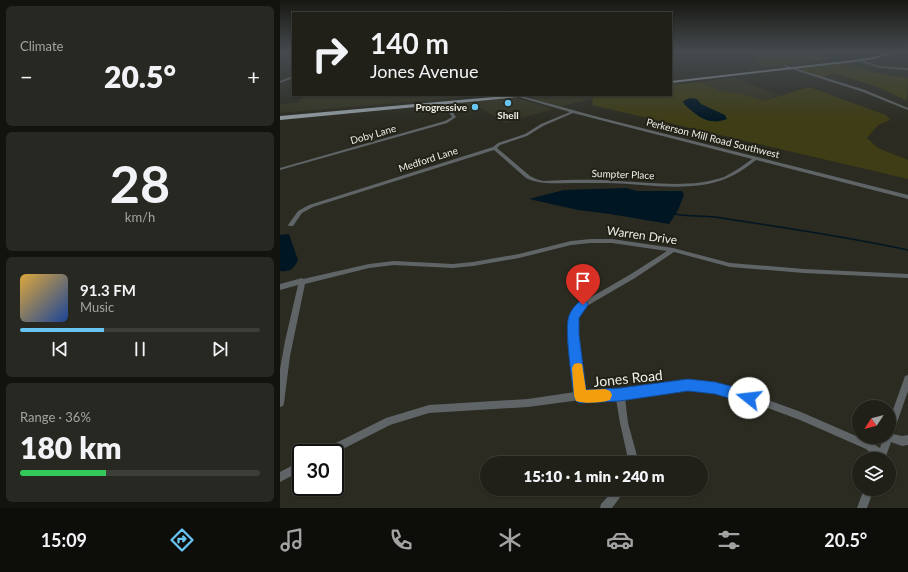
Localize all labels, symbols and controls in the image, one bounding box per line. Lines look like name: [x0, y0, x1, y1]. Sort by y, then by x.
text: 140 m: [370, 26, 449, 60]
icon: right: [304, 28, 356, 80]
text: Climate: [20, 38, 63, 54]
text: 20.5°: [104, 58, 176, 94]
text: Jones Avenue: [370, 60, 478, 82]
text: −: [20, 63, 33, 90]
text: +: [247, 63, 260, 90]
marker: Shell: [503, 98, 513, 108]
place label: Progressive: [416, 101, 468, 113]
marker: Progressive: [470, 102, 480, 112]
place label: Shell: [497, 109, 519, 121]
street label: Perkerson Mill Road Southwest: [645, 116, 781, 160]
street label: Doby Lane: [349, 122, 397, 146]
street label: Medford Lane: [397, 144, 459, 174]
text: 28: [110, 152, 170, 214]
street label: Sumpter Place: [591, 167, 655, 181]
text: km/h: [125, 209, 155, 225]
street label: Warren Drive: [606, 223, 678, 247]
pin: [566, 264, 600, 305]
icon: arrive: [572, 270, 594, 292]
text: 91.3 FM: [80, 281, 136, 299]
text: Music: [80, 299, 114, 315]
icon: previous: [49, 338, 71, 360]
icon: pause: [129, 338, 151, 360]
icon: next: [209, 338, 231, 360]
street label: Jones Road: [593, 366, 663, 390]
position arrow: [728, 377, 770, 419]
north arrow: [852, 400, 896, 444]
map controls: [852, 400, 896, 496]
text: Range · 36%: [20, 409, 91, 425]
text: 180 km: [20, 429, 121, 465]
speed limit sign: 30: [292, 444, 344, 496]
button: layers: [852, 452, 896, 496]
text: 15:10 · 1 min · 240 m: [523, 467, 665, 485]
icon: directions: [168, 526, 196, 554]
icon: music: [278, 526, 306, 554]
icon: phone: [387, 526, 415, 554]
icon: climate: [496, 526, 524, 554]
icon: car: [606, 526, 634, 554]
icon: filters: [715, 526, 743, 554]
text: 15:09: [41, 529, 87, 551]
text: 20.5°: [824, 529, 867, 551]

